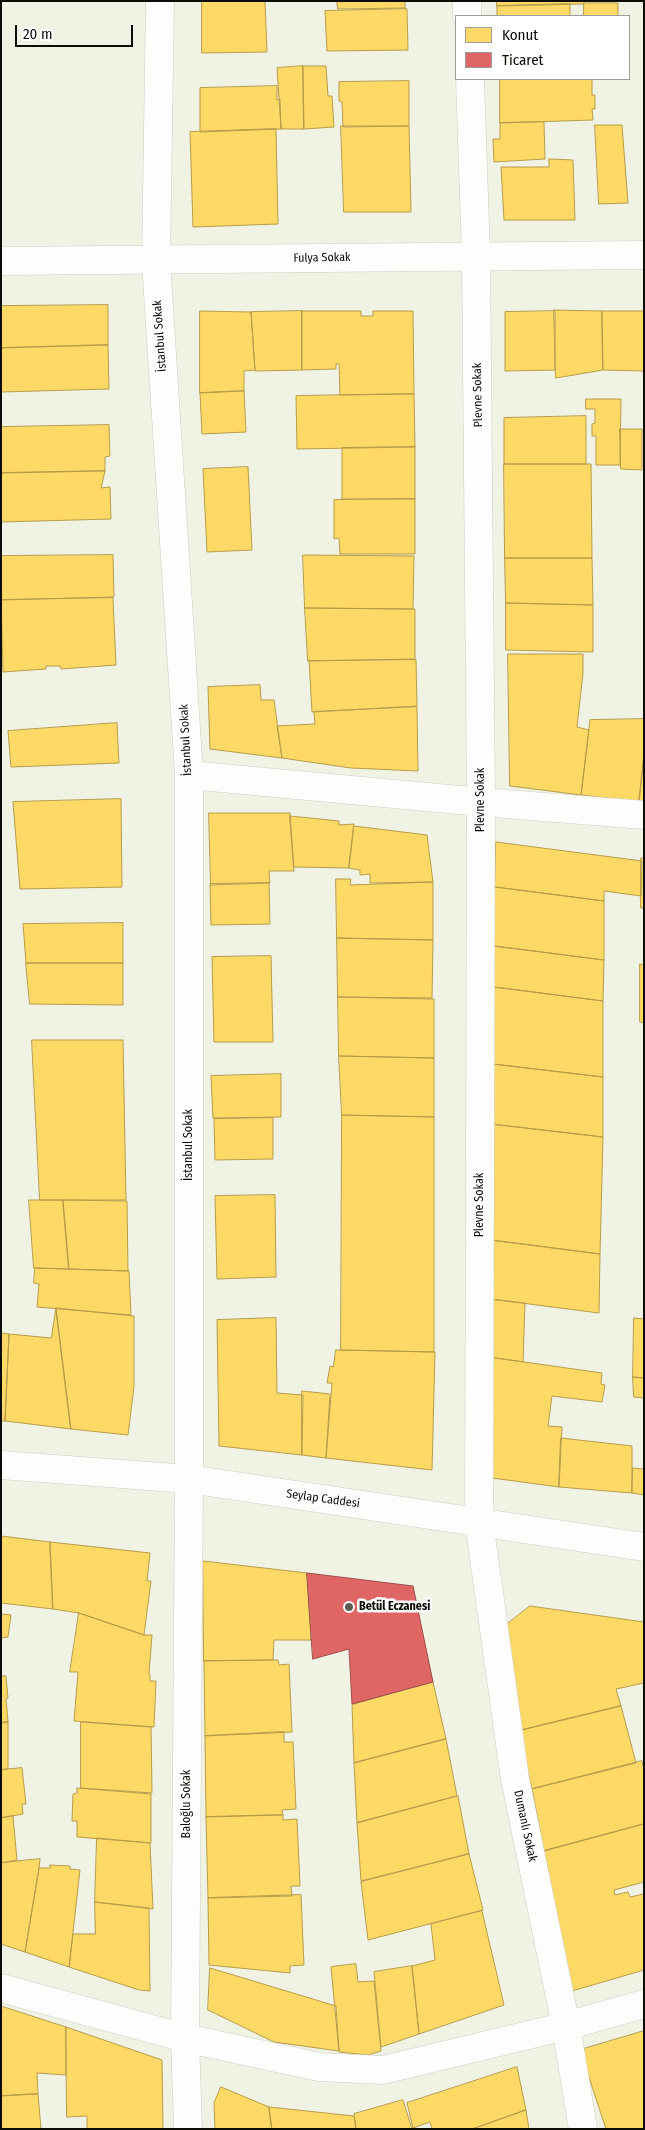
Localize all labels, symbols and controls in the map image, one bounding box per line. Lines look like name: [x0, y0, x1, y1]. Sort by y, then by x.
scale bar: [18, 15, 135, 47]
legend: [455, 15, 630, 80]
text: 20 m: [23, 25, 53, 43]
text: Konut: [502, 26, 538, 44]
text: Ticaret: [502, 51, 543, 69]
street label: Fulya Sokak: [293, 250, 351, 266]
street label: İstanbul Sokak: [150, 300, 170, 372]
street label: Plevne Sokak: [470, 363, 486, 427]
street label: İstanbul Sokak: [177, 704, 195, 776]
street label: Plevne Sokak: [474, 768, 488, 832]
street label: İstanbul Sokak: [182, 1109, 196, 1181]
street label: Plevne Sokak: [473, 1173, 487, 1237]
street label: Seylap Caddesi: [285, 1487, 361, 1511]
place label: Betül Eczanesi: [359, 1600, 430, 1614]
marker: Betül Eczanesi: [343, 1601, 355, 1613]
street label: Baloğlu Sokak: [180, 1770, 194, 1838]
street label: Dumanlı Sokak: [510, 1789, 540, 1863]

